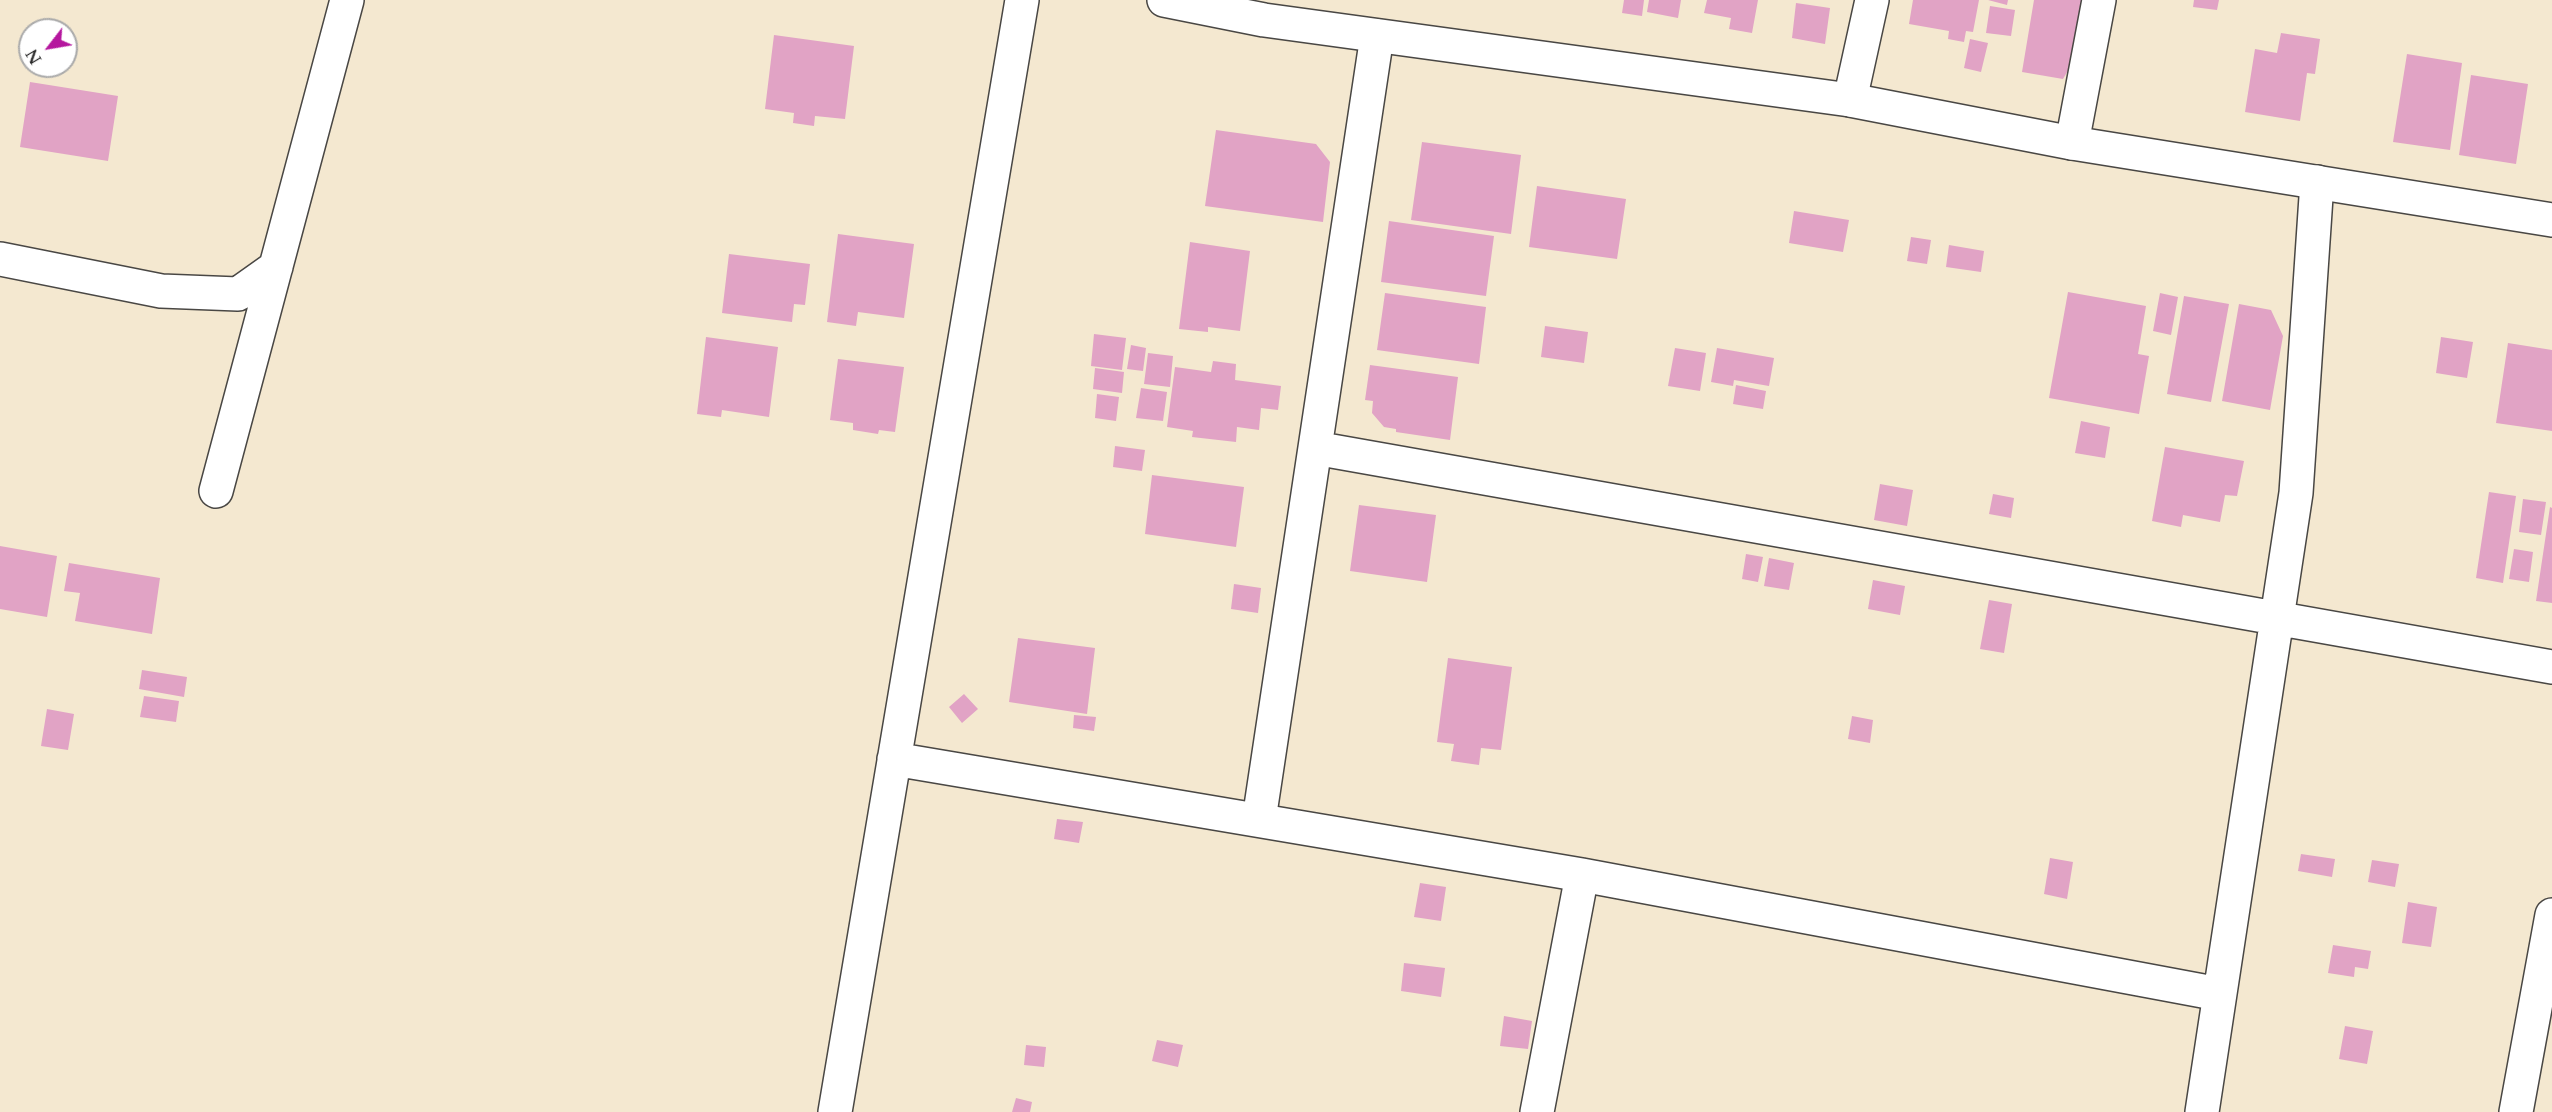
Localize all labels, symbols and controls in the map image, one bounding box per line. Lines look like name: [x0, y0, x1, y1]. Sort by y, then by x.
north arrow: [18, 18, 78, 78]
text: N: [21, 45, 47, 68]

